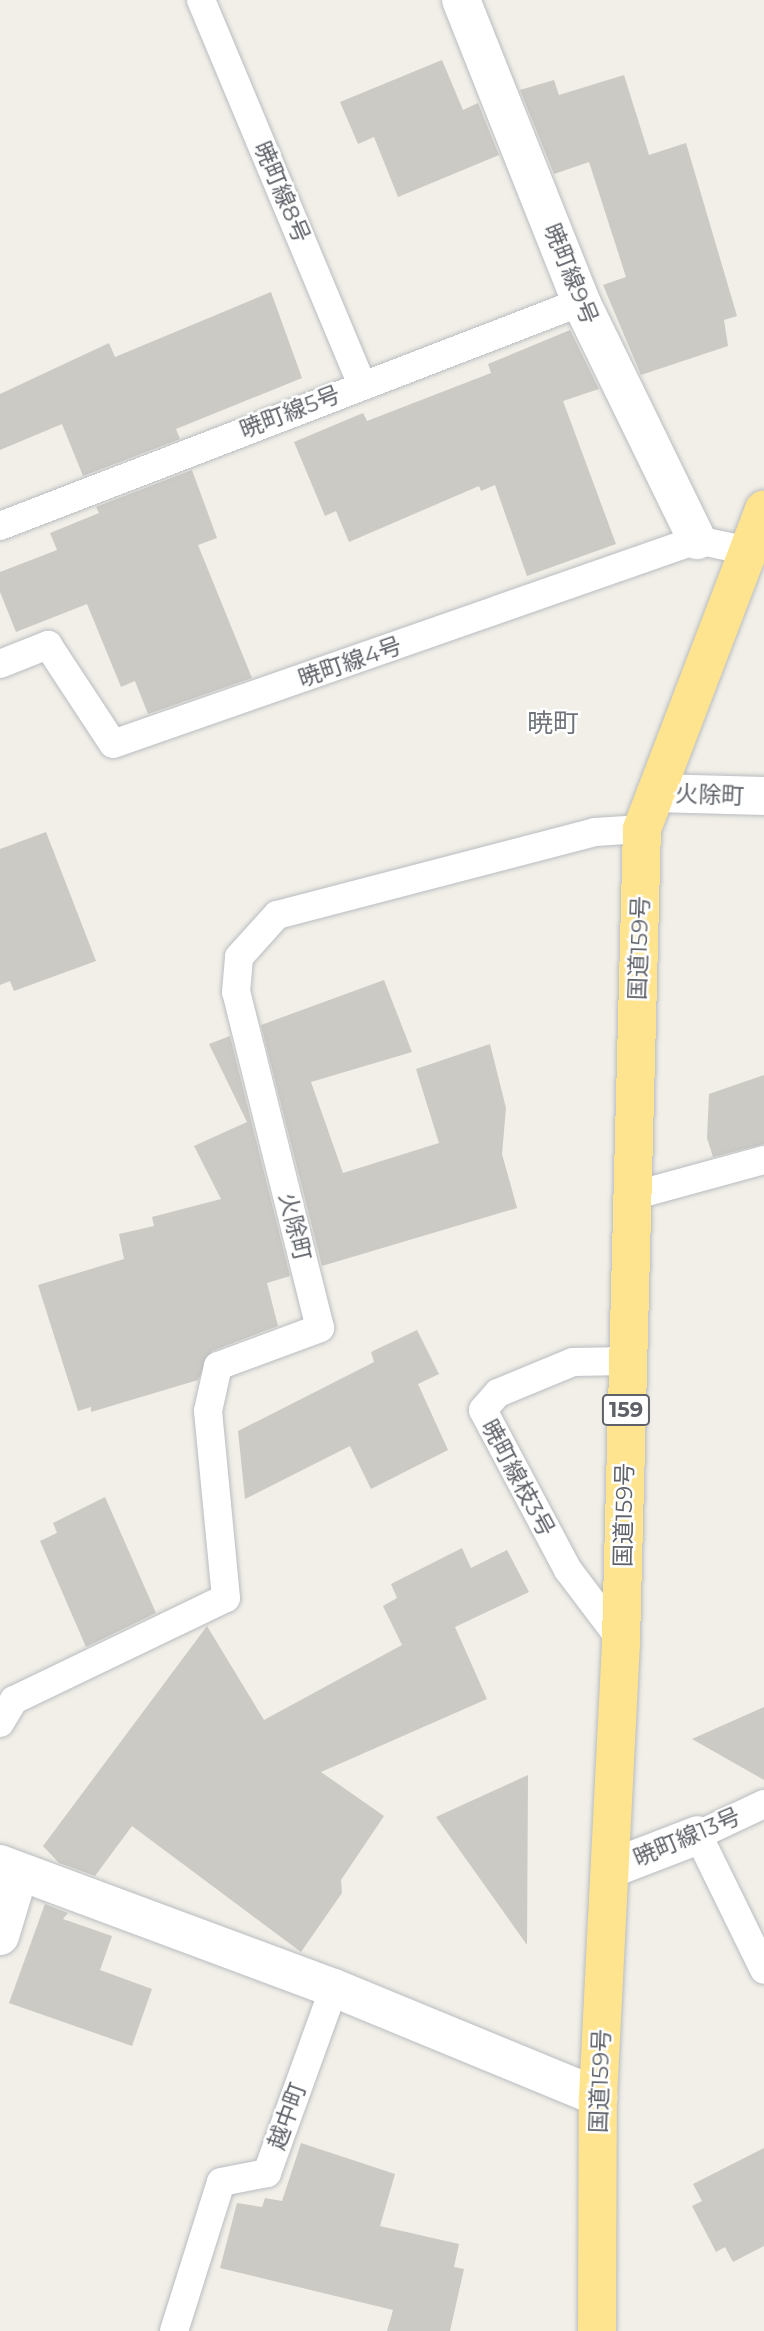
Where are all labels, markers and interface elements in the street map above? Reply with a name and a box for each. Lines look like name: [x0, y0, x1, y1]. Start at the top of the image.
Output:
street label: 暁町線8号: [248, 138, 316, 246]
street label: 暁町線9号: [538, 220, 604, 328]
street label: 暁町線5号: [236, 380, 344, 444]
street label: 暁町線4号: [295, 632, 405, 692]
district label: 暁町: [527, 708, 579, 740]
street label: 火除町: [675, 780, 745, 810]
street label: 国道159号: [623, 895, 655, 1001]
street label: 火除町: [273, 1190, 317, 1264]
road number: 159: [602, 1392, 650, 1428]
street label: 暁町線枝3号: [476, 1415, 560, 1541]
street label: 国道159号: [609, 1463, 639, 1567]
street label: 暁町線13号: [629, 1802, 745, 1872]
street label: 国道159号: [584, 2028, 616, 2134]
street label: 越中町: [262, 2079, 312, 2153]

